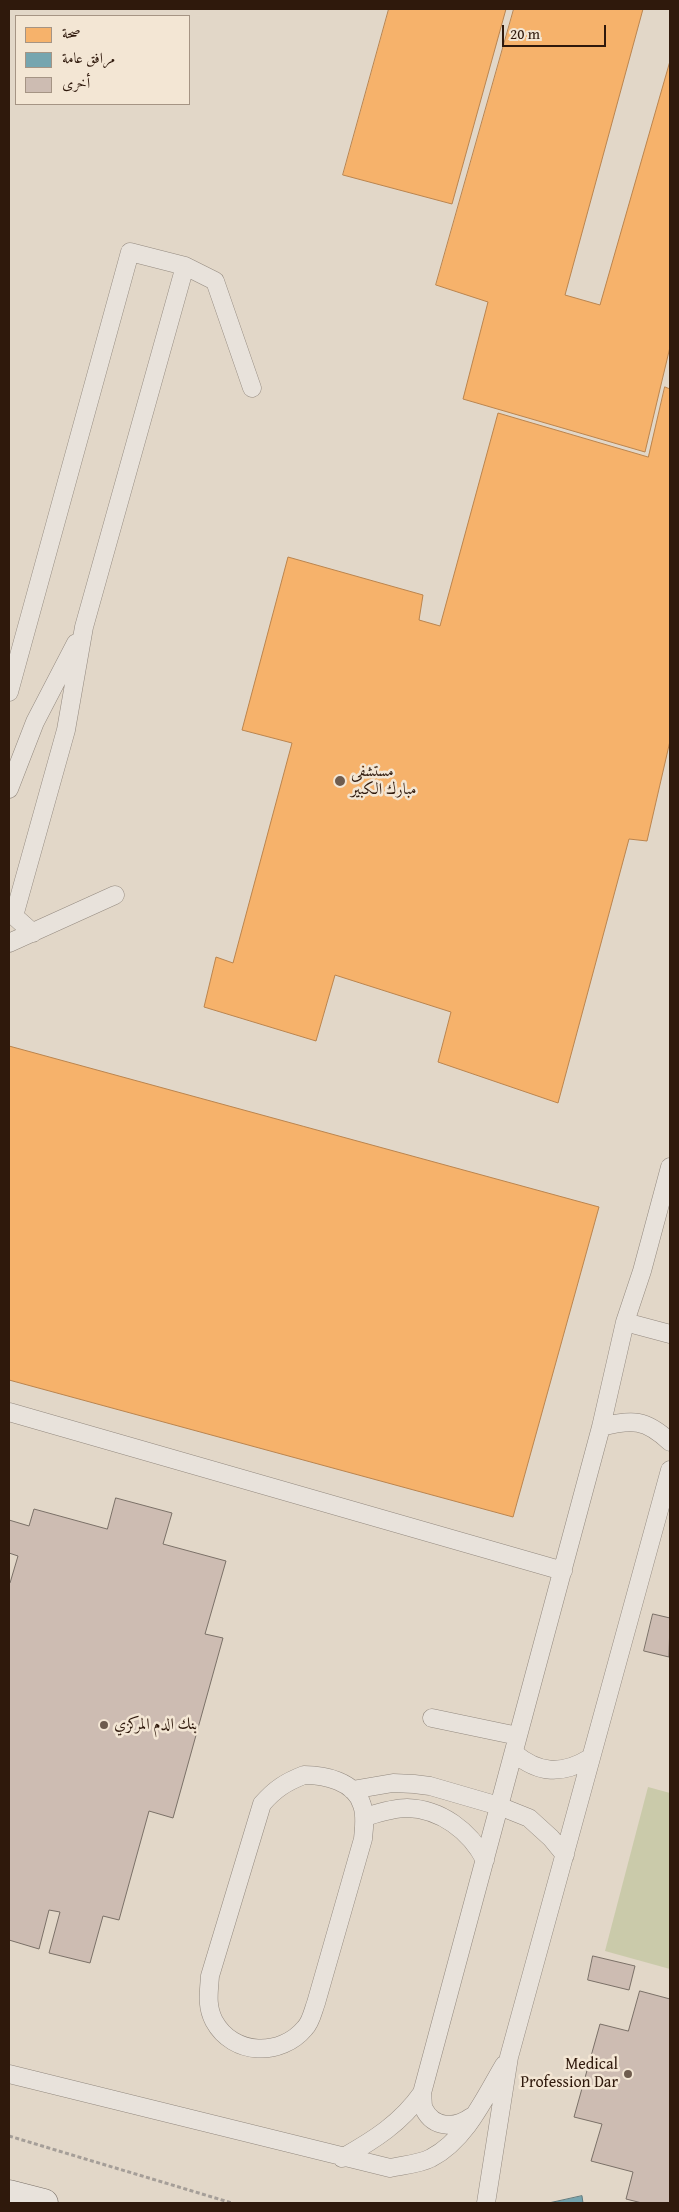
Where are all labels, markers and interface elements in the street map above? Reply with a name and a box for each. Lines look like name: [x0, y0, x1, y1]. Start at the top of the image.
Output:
legend: [15, 15, 190, 105]
scale bar: [504, 15, 608, 47]
text: صحة: [62, 22, 81, 43]
text: 20 m: [510, 23, 540, 44]
text: مرافق عامة: [62, 47, 115, 68]
text: أخرى: [62, 72, 90, 93]
place label: مستشفى مبارك الكبير: [351, 762, 417, 800]
marker: مستشفى مبارك الكبير: [333, 774, 347, 788]
place label: بنك الدم المركزي: [114, 1715, 197, 1735]
marker: بنك الدم المركزي: [98, 1719, 110, 1731]
place label: Medical Profession Dar: [520, 2055, 618, 2093]
marker: Medical Profession Dar: [622, 2068, 634, 2080]

